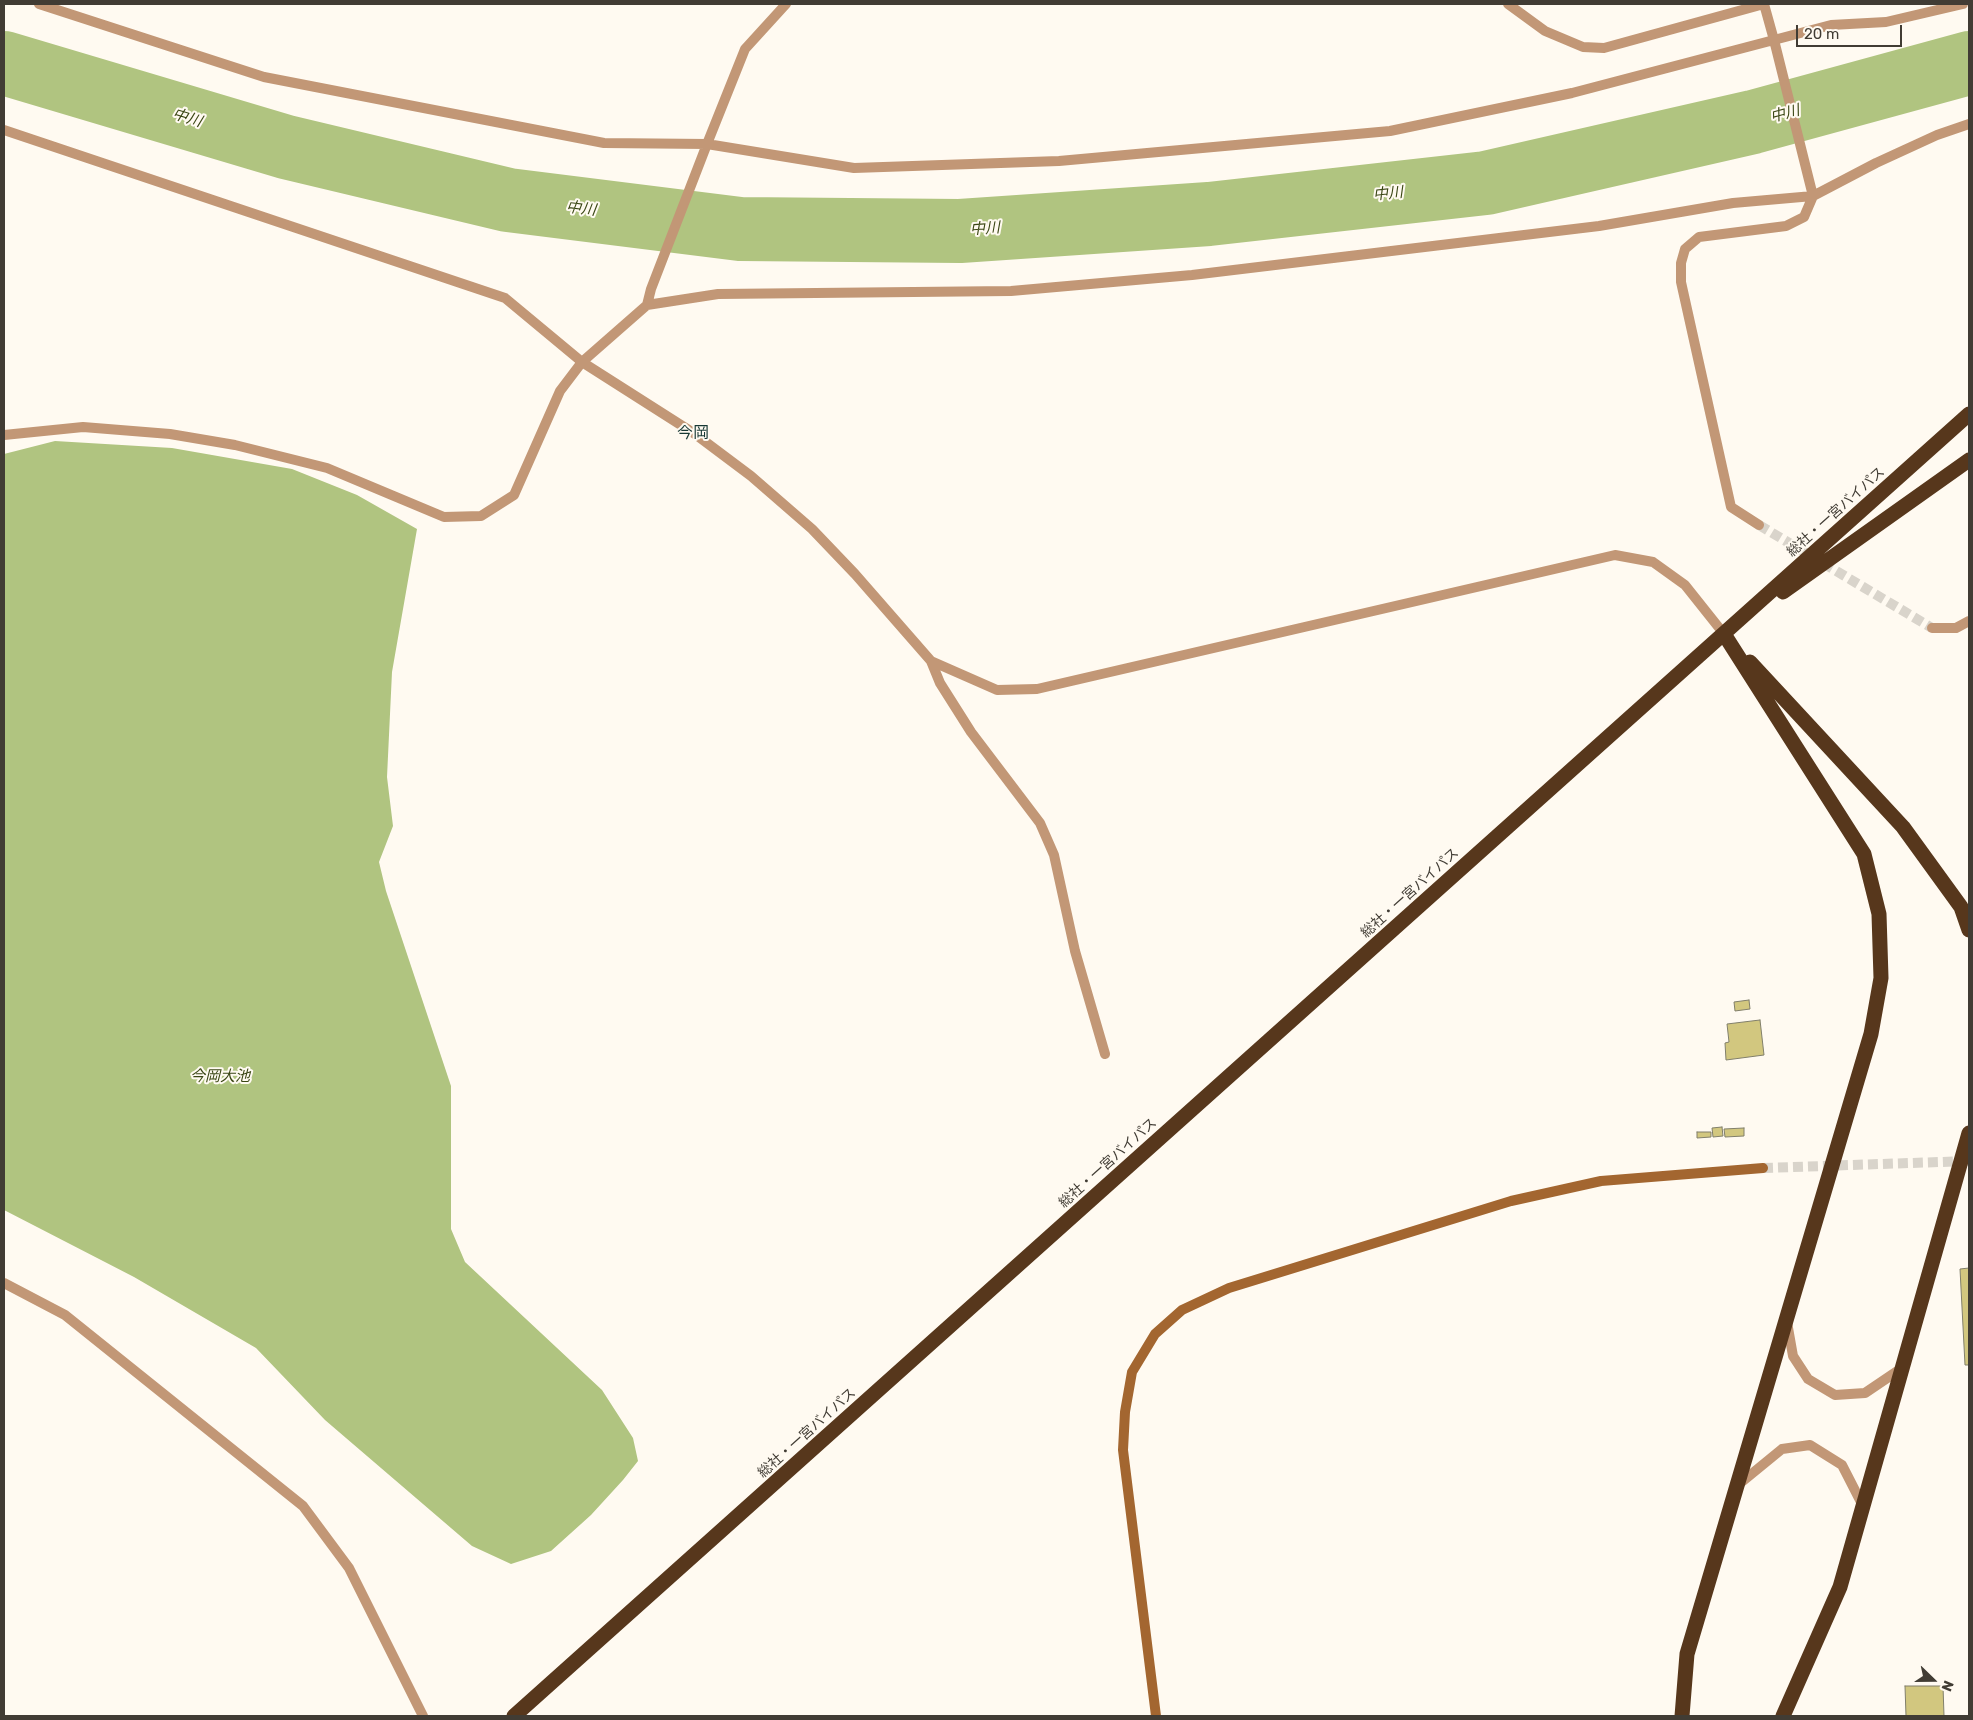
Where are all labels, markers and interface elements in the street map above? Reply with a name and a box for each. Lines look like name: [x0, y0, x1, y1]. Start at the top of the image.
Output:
scale bar: [1798, 15, 1904, 47]
text: 20 m: [1804, 25, 1839, 43]
water label: 中川: [1768, 101, 1802, 127]
water label: 中川: [170, 105, 204, 131]
water label: 中川: [1372, 183, 1404, 205]
water label: 中川: [565, 198, 597, 220]
water label: 中川: [969, 219, 1001, 239]
district label: 今岡: [677, 423, 709, 443]
street label: 総社・一宮バイパス: [1784, 464, 1888, 560]
street label: 総社・一宮バイパス: [1358, 845, 1462, 941]
water label: 今岡大池: [190, 1068, 250, 1086]
street label: 総社・一宮バイパス: [1056, 1115, 1160, 1211]
street label: 総社・一宮バイパス: [755, 1385, 859, 1481]
north arrow: [1908, 1655, 1958, 1705]
text: N: [1938, 1678, 1957, 1694]

